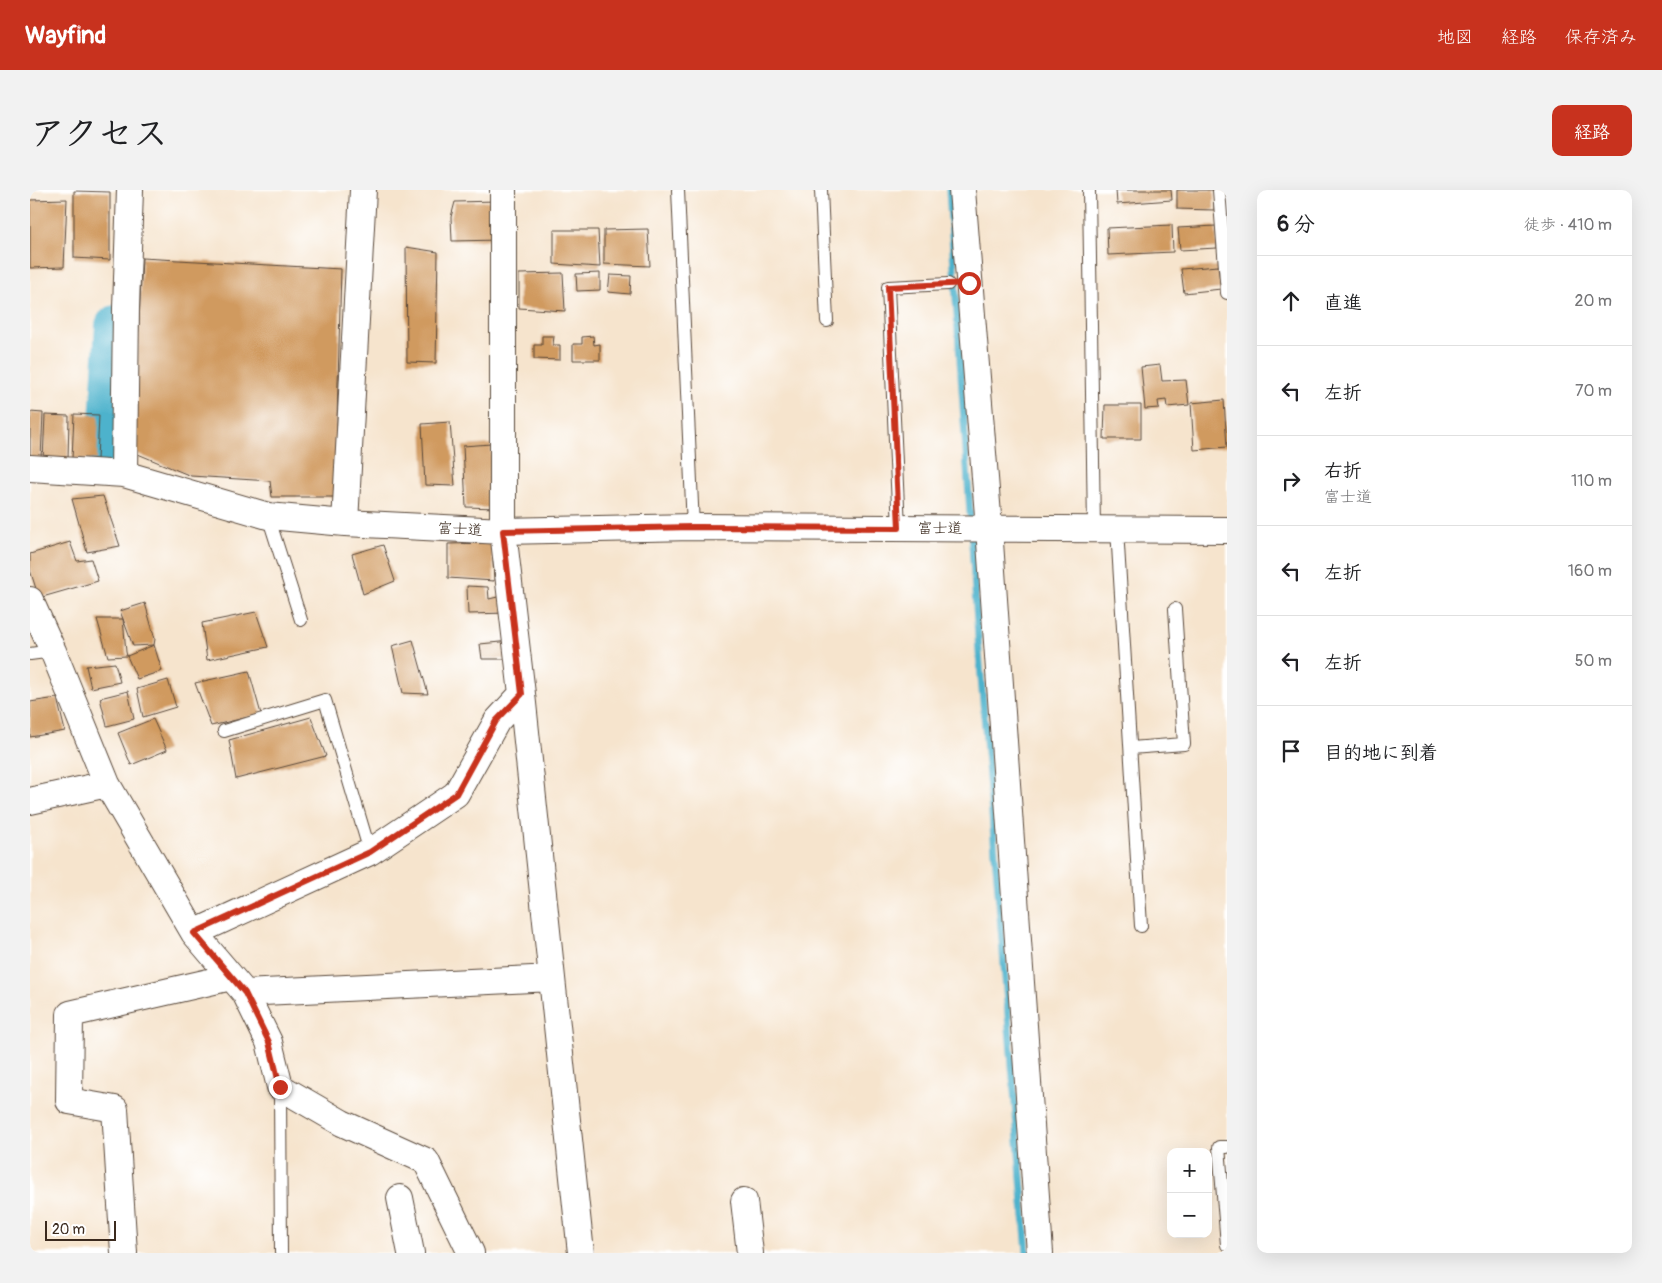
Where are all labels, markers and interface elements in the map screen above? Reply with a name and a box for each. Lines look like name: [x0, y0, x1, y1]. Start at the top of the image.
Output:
text: Wayfind: [25, 21, 106, 50]
text: 地図: [1437, 26, 1473, 49]
text: 経路: [1501, 26, 1537, 49]
text: 保存済み: [1565, 26, 1637, 49]
button: 経路: [1552, 105, 1632, 156]
text: アクセス: [30, 112, 168, 156]
text: 6 分: [1277, 211, 1315, 238]
text: 徒歩 · 410 m: [1524, 215, 1612, 235]
route start: [958, 272, 981, 295]
icon: ahead: [1277, 287, 1305, 315]
text: 直進: [1324, 291, 1362, 315]
text: 20 m: [1574, 291, 1612, 311]
icon: left: [1277, 377, 1305, 405]
text: 左折: [1324, 381, 1362, 405]
text: 70 m: [1575, 381, 1612, 401]
text: 右折: [1324, 459, 1362, 483]
icon: right: [1277, 467, 1305, 495]
text: 110 m: [1571, 471, 1612, 491]
text: 富士道: [1324, 487, 1372, 507]
street label: 富士道: [437, 519, 483, 540]
street label: 富士道: [917, 519, 963, 538]
icon: left: [1277, 557, 1305, 585]
text: 左折: [1324, 561, 1362, 585]
text: 160 m: [1568, 561, 1612, 581]
icon: left: [1277, 647, 1305, 675]
text: 左折: [1324, 651, 1362, 675]
text: 50 m: [1575, 651, 1612, 671]
icon: arrive: [1277, 737, 1305, 765]
text: 目的地に到着: [1324, 741, 1438, 765]
route end: [269, 1076, 292, 1099]
map controls: [1167, 1148, 1212, 1238]
button: +: [1167, 1148, 1212, 1193]
button: −: [1167, 1193, 1212, 1238]
scale bar: [45, 1218, 116, 1241]
text: 20 m: [52, 1221, 85, 1238]

